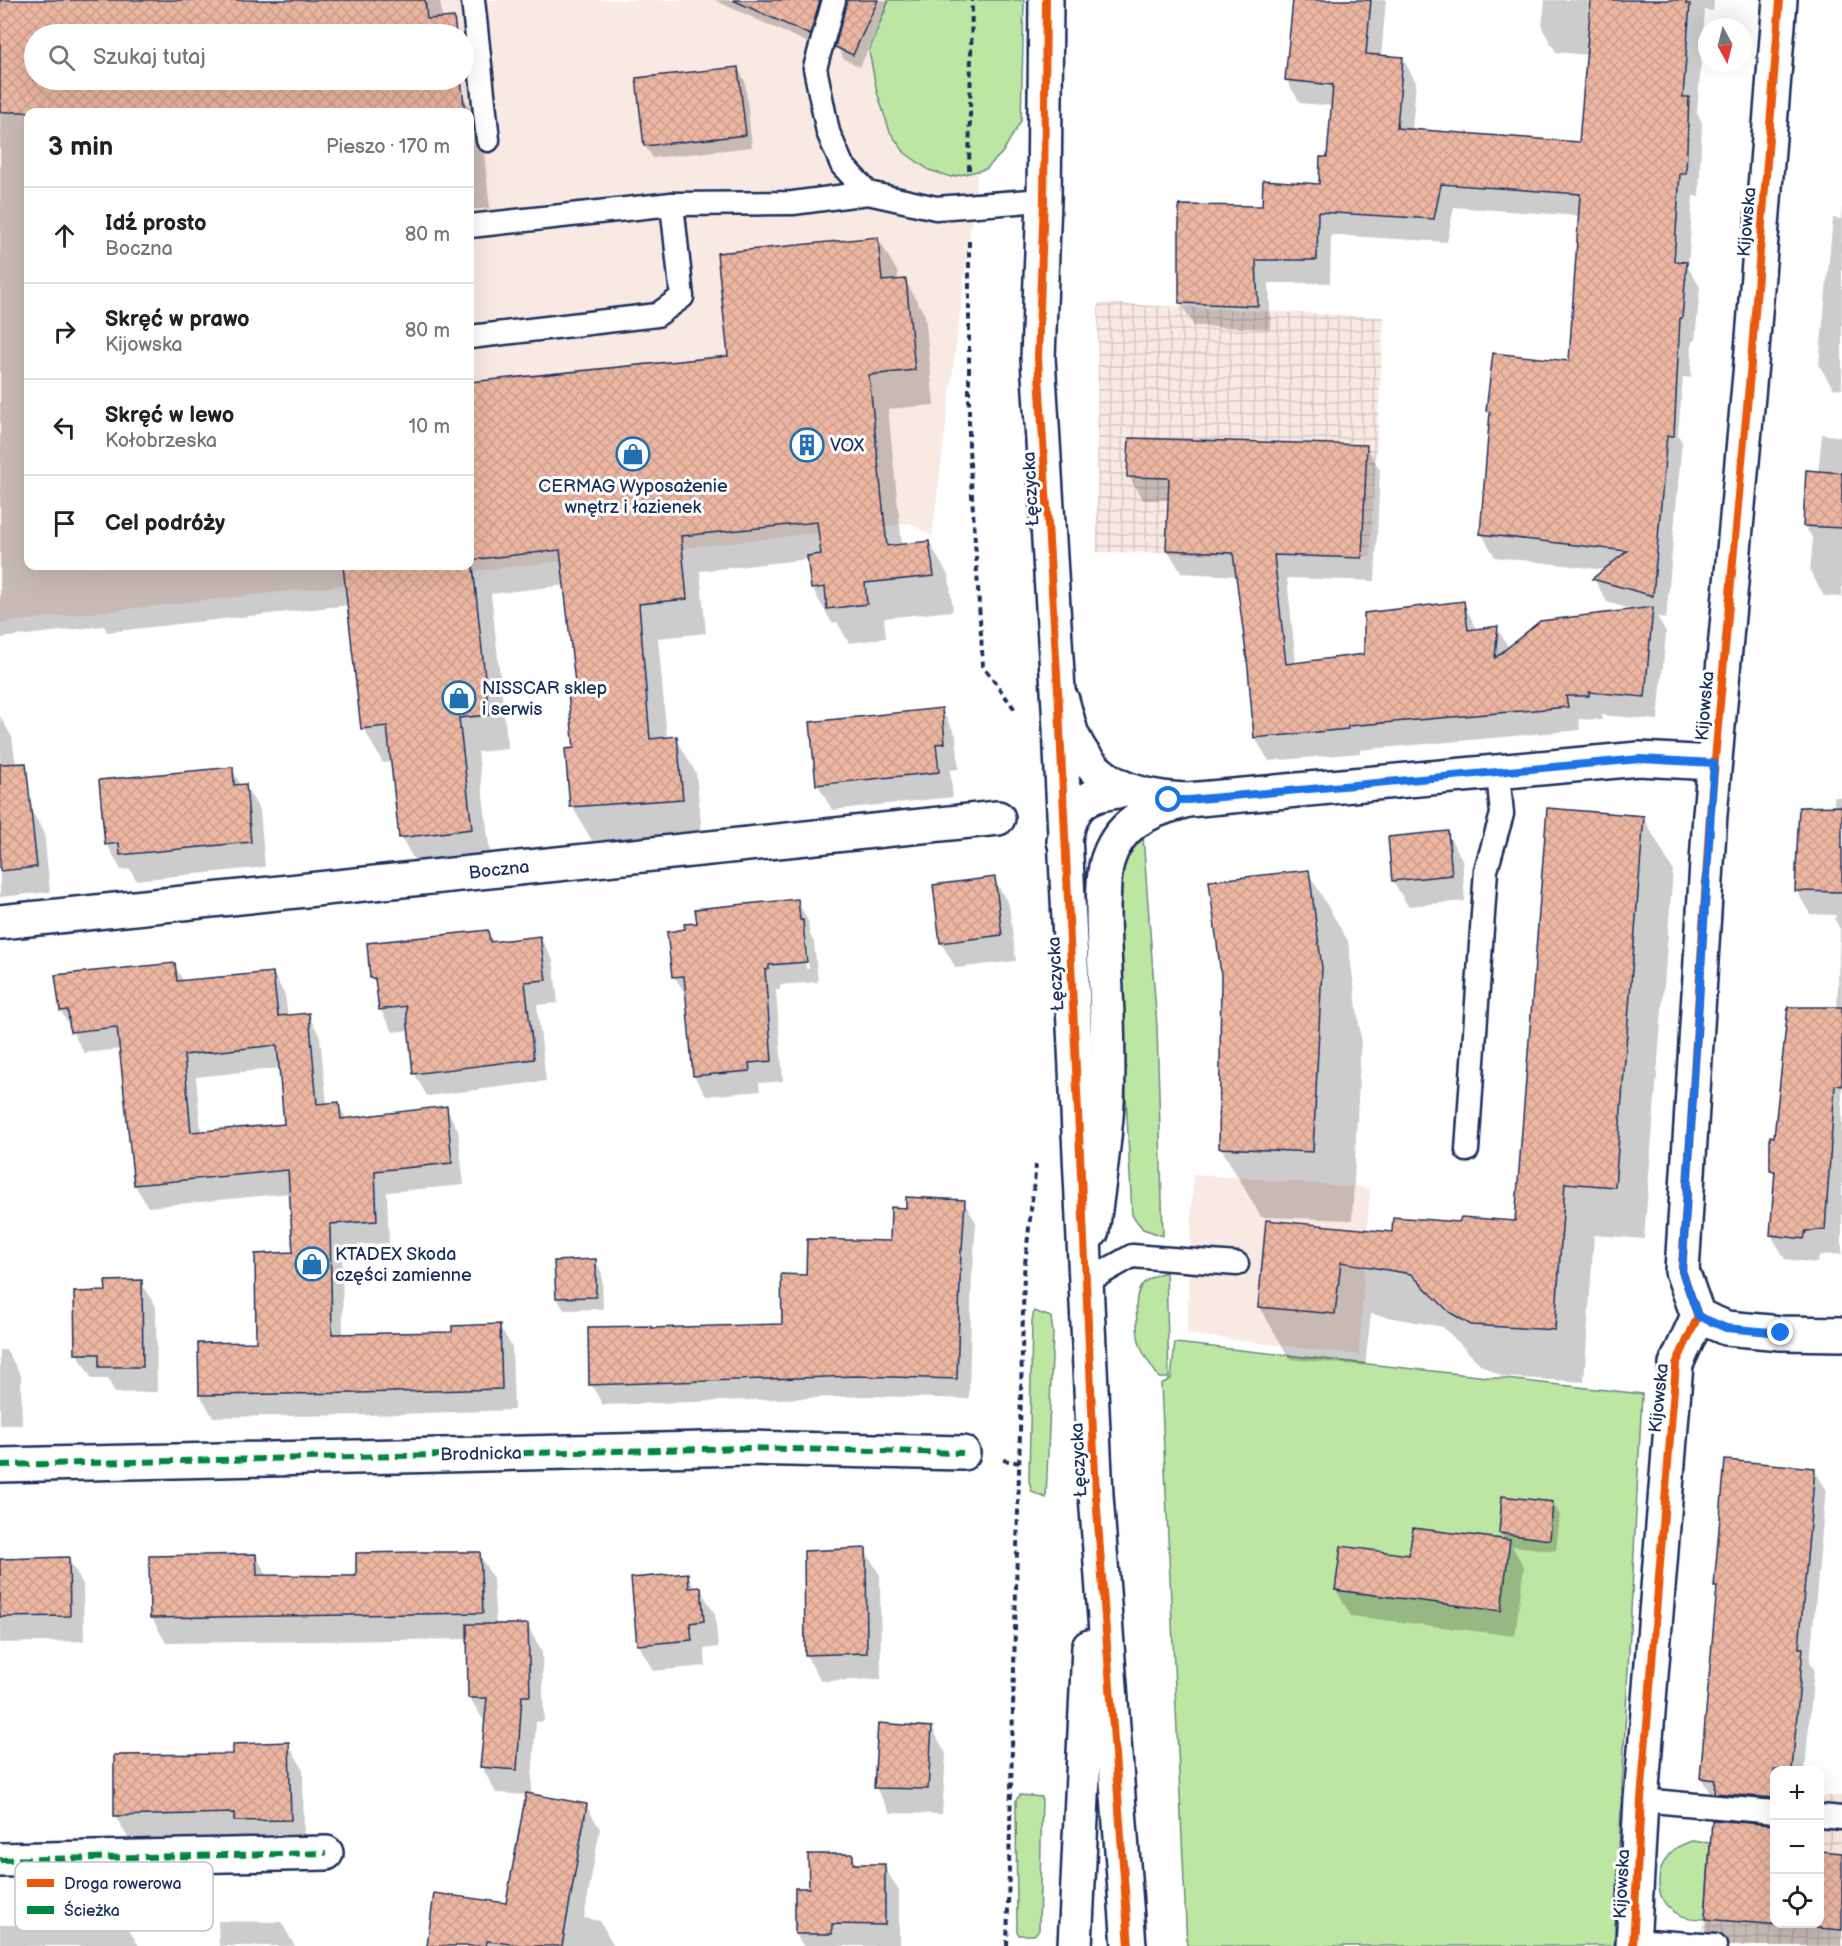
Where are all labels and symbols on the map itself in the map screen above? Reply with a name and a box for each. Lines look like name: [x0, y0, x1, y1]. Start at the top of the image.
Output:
north arrow: [1698, 18, 1752, 72]
street label: Kijowska: [1733, 186, 1761, 258]
building icon: VOX: [789, 427, 825, 463]
place label: VOX: [830, 435, 865, 456]
shop icon: CERMAG Wyposażenie wnętrz i łazienek: [615, 436, 651, 472]
street label: Łęczycka: [1019, 451, 1043, 527]
place label: CERMAG Wyposażenie wnętrz i łazienek: [538, 476, 728, 518]
street label: Kijowska: [1691, 670, 1719, 742]
place label: NISSCAR sklep i serwis: [482, 678, 607, 720]
shop icon: NISSCAR sklep i serwis: [441, 680, 477, 716]
route start: [1155, 786, 1181, 812]
street label: Boczna: [468, 856, 530, 884]
street label: Łęczycka: [1044, 936, 1068, 1012]
place label: KTADEX Skoda części zamienne: [335, 1244, 472, 1286]
shop icon: KTADEX Skoda części zamienne: [294, 1246, 330, 1282]
route end: [1767, 1319, 1793, 1345]
street label: Kijowska: [1645, 1362, 1673, 1434]
street label: Łęczycka: [1067, 1422, 1091, 1498]
street label: Brodnicka: [440, 1443, 522, 1465]
street label: Kijowska: [1610, 1849, 1634, 1919]
legend: [15, 1862, 213, 1931]
text: Droga rowerowa: [64, 1875, 182, 1894]
text: Ścieżka: [64, 1900, 120, 1921]

